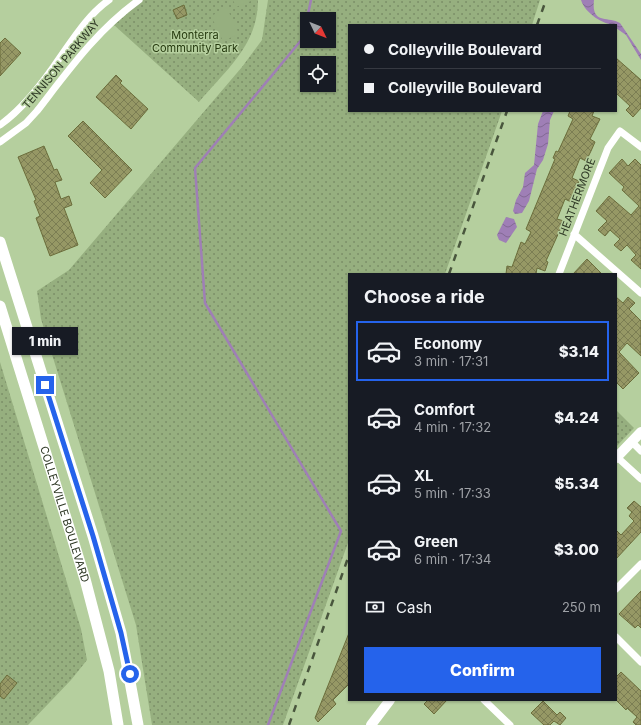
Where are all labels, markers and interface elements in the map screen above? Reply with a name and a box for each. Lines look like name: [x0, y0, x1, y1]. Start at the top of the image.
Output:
north arrow: [300, 12, 336, 48]
map controls: [300, 12, 336, 92]
street label: TENNISON PARKWAY: [19, 16, 103, 112]
park label: Monterra Community Park: [152, 28, 238, 55]
text: Colleyville Boulevard: [388, 40, 542, 59]
button: locate: [300, 56, 336, 92]
text: Colleyville Boulevard: [388, 78, 542, 97]
street label: HEATHERMORE: [556, 156, 598, 238]
text: Choose a ride: [364, 286, 485, 307]
callout: 1 min: [12, 327, 78, 355]
text: 1 min: [29, 333, 61, 349]
icon: car: [366, 333, 402, 369]
text: Economy: [414, 334, 482, 353]
text: $3.14: [559, 342, 599, 361]
text: 3 min · 17:31: [414, 353, 488, 369]
route end: [36, 376, 54, 394]
icon: car: [366, 399, 402, 435]
text: Comfort: [414, 400, 475, 419]
text: $4.24: [554, 408, 599, 427]
text: 4 min · 17:32: [414, 419, 491, 435]
street label: COLLEYVILLE BOULEVARD: [37, 444, 93, 584]
icon: car: [366, 465, 402, 501]
text: XL: [414, 466, 434, 485]
text: $5.34: [554, 474, 599, 493]
text: 5 min · 17:33: [414, 485, 491, 501]
icon: car: [366, 531, 402, 567]
text: Green: [414, 532, 458, 551]
text: $3.00: [554, 540, 599, 559]
text: 6 min · 17:34: [414, 551, 491, 567]
icon: cash: [364, 596, 386, 618]
text: Cash: [396, 598, 432, 617]
text: 250 m: [562, 599, 601, 615]
button: Confirm: [364, 647, 601, 693]
route start: [121, 665, 139, 683]

